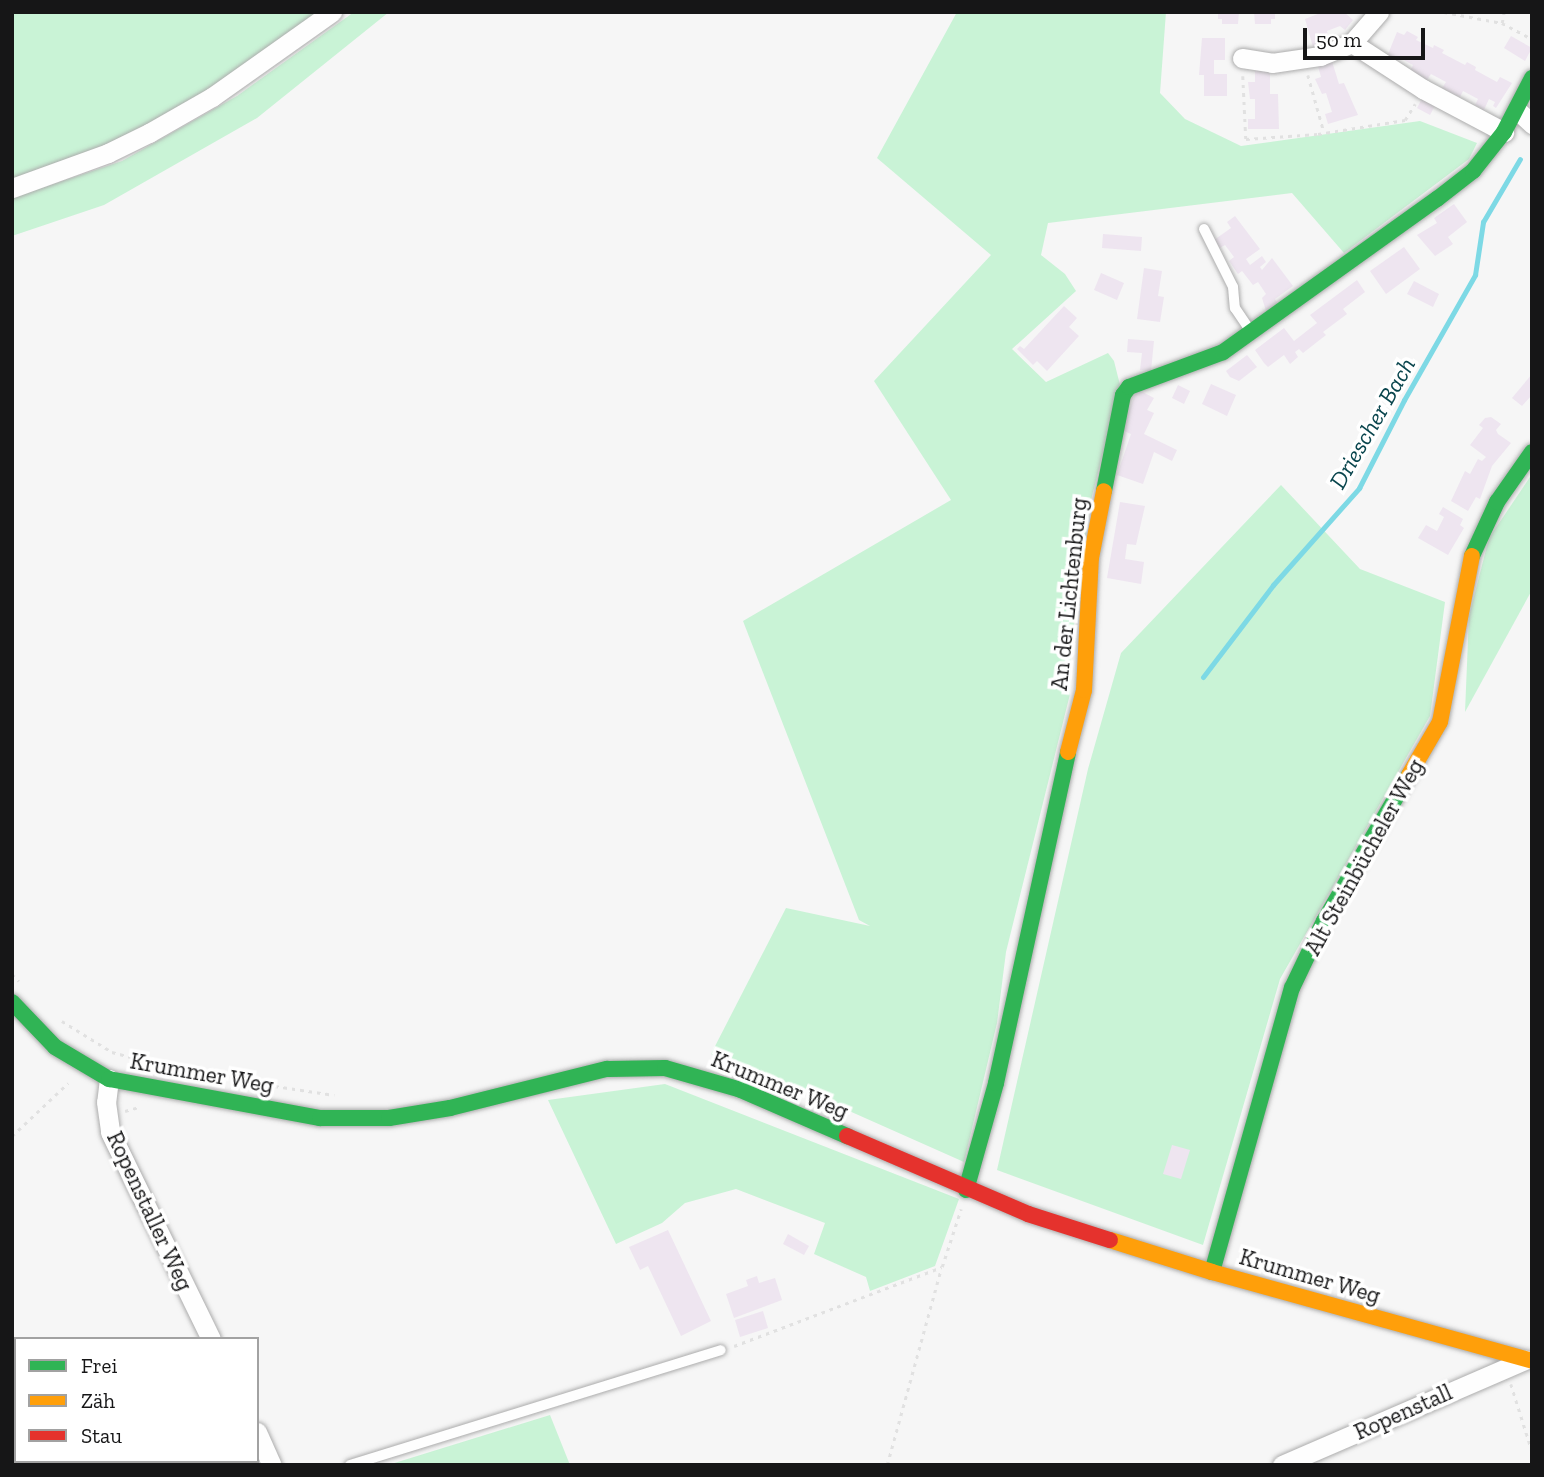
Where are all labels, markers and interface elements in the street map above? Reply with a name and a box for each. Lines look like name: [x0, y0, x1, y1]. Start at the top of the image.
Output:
scale bar: [1306, 14, 1428, 58]
text: 50 m: [1316, 27, 1362, 52]
water label: Driescher Bach: [1323, 352, 1421, 494]
street label: An der Lichtenburg: [1045, 496, 1093, 692]
street label: Alt Steinbücheler Weg: [1298, 754, 1430, 960]
street label: Krummer Weg: [707, 1045, 853, 1125]
street label: Krummer Weg: [127, 1047, 277, 1099]
street label: Ropenstaller Weg: [101, 1126, 199, 1296]
street label: Krummer Weg: [1236, 1243, 1384, 1309]
legend: [14, 1337, 259, 1463]
text: Frei: [81, 1353, 117, 1378]
street label: Ropenstall: [1350, 1378, 1456, 1446]
text: Zäh: [81, 1388, 115, 1413]
text: Stau: [81, 1423, 122, 1448]

